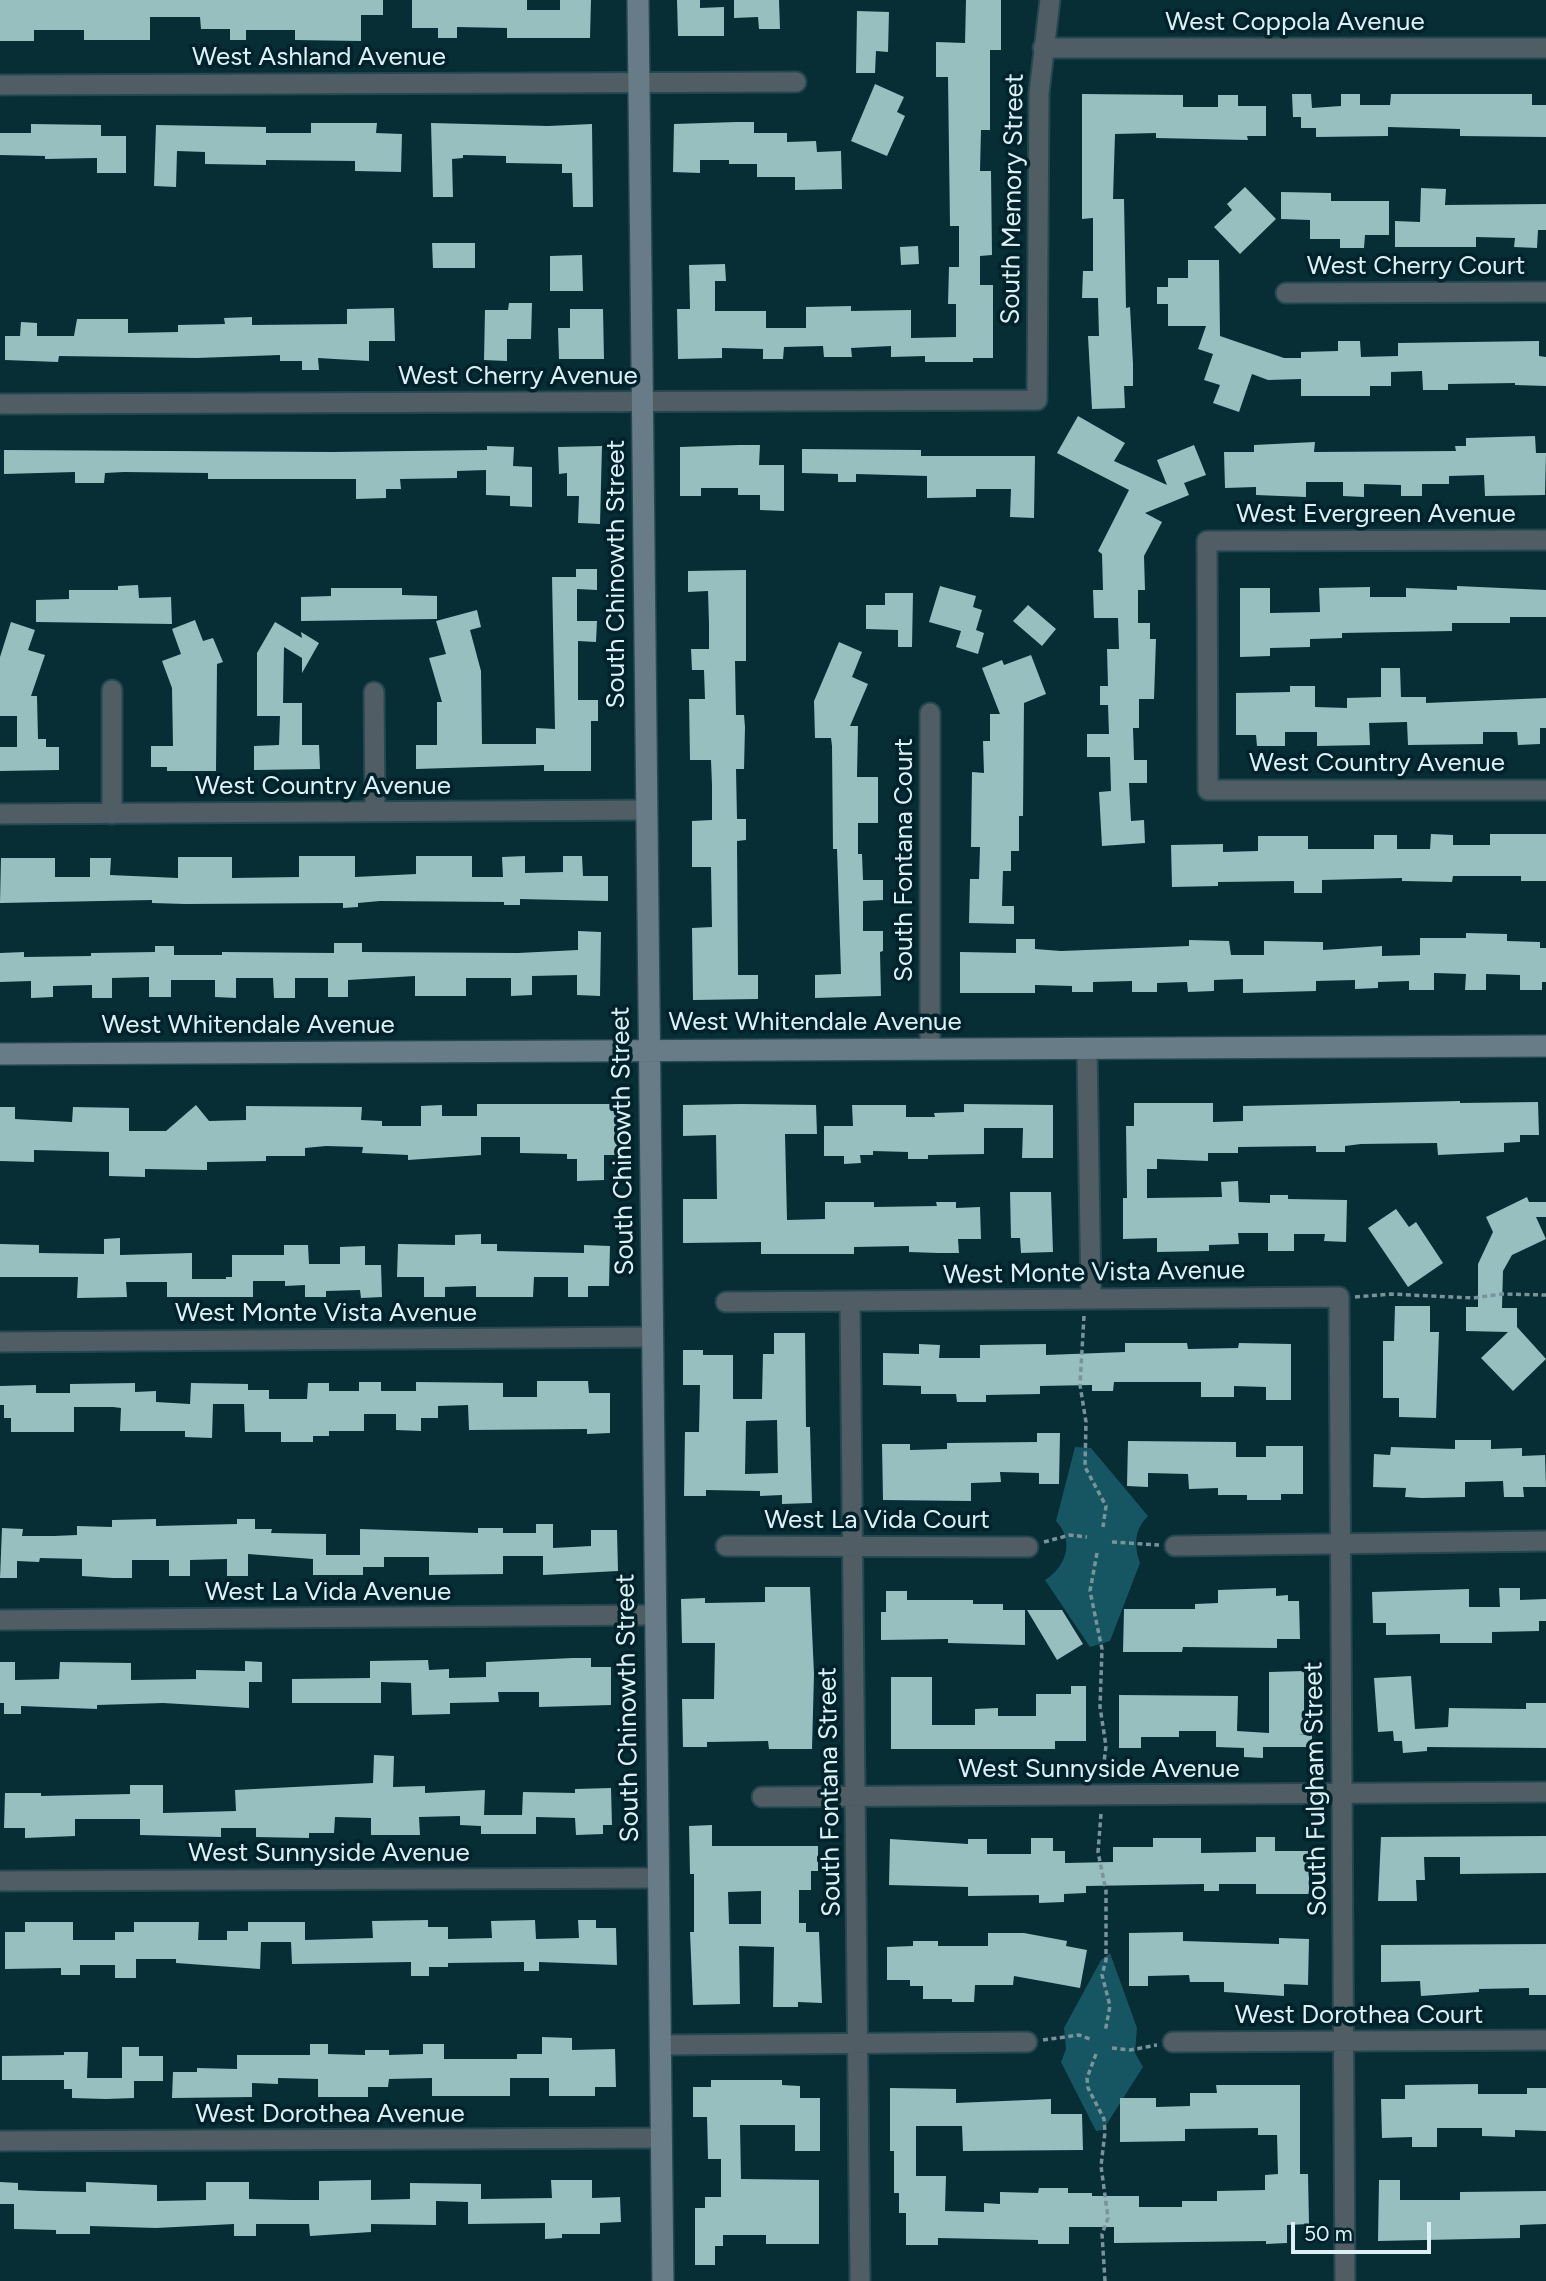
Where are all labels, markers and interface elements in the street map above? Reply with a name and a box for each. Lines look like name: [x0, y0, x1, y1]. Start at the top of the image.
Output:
street label: West Coppola Avenue: [1165, 6, 1425, 38]
street label: West Ashland Avenue: [192, 41, 446, 73]
street label: South Memory Street: [995, 73, 1031, 325]
street label: West Cherry Court: [1307, 250, 1525, 282]
street label: West Cherry Avenue: [398, 360, 638, 392]
street label: South Chinowth Street: [600, 440, 632, 708]
street label: West Evergreen Avenue: [1236, 498, 1516, 530]
street label: South Fontana Court: [888, 738, 920, 982]
street label: West Country Avenue: [1249, 747, 1505, 779]
street label: West Country Avenue: [195, 770, 451, 802]
street label: South Chinowth Street: [605, 1006, 641, 1276]
street label: West Whitendale Avenue: [668, 1006, 962, 1038]
street label: West Whitendale Avenue: [101, 1009, 395, 1041]
street label: West Monte Vista Avenue: [943, 1255, 1245, 1291]
street label: West Monte Vista Avenue: [175, 1297, 477, 1329]
street label: West La Vida Court: [764, 1504, 990, 1536]
street label: South Chinowth Street: [610, 1573, 646, 1843]
street label: West La Vida Avenue: [205, 1576, 451, 1608]
street label: South Fulgham Street: [1298, 1661, 1334, 1917]
street label: South Fontana Street: [812, 1667, 848, 1917]
street label: West Sunnyside Avenue: [958, 1753, 1240, 1785]
street label: West Sunnyside Avenue: [188, 1837, 470, 1869]
street label: West Dorothea Court: [1235, 1999, 1483, 2031]
street label: West Dorothea Avenue: [195, 2098, 465, 2130]
scale bar: [1294, 2208, 1434, 2252]
text: 50 m: [1304, 2221, 1353, 2246]

